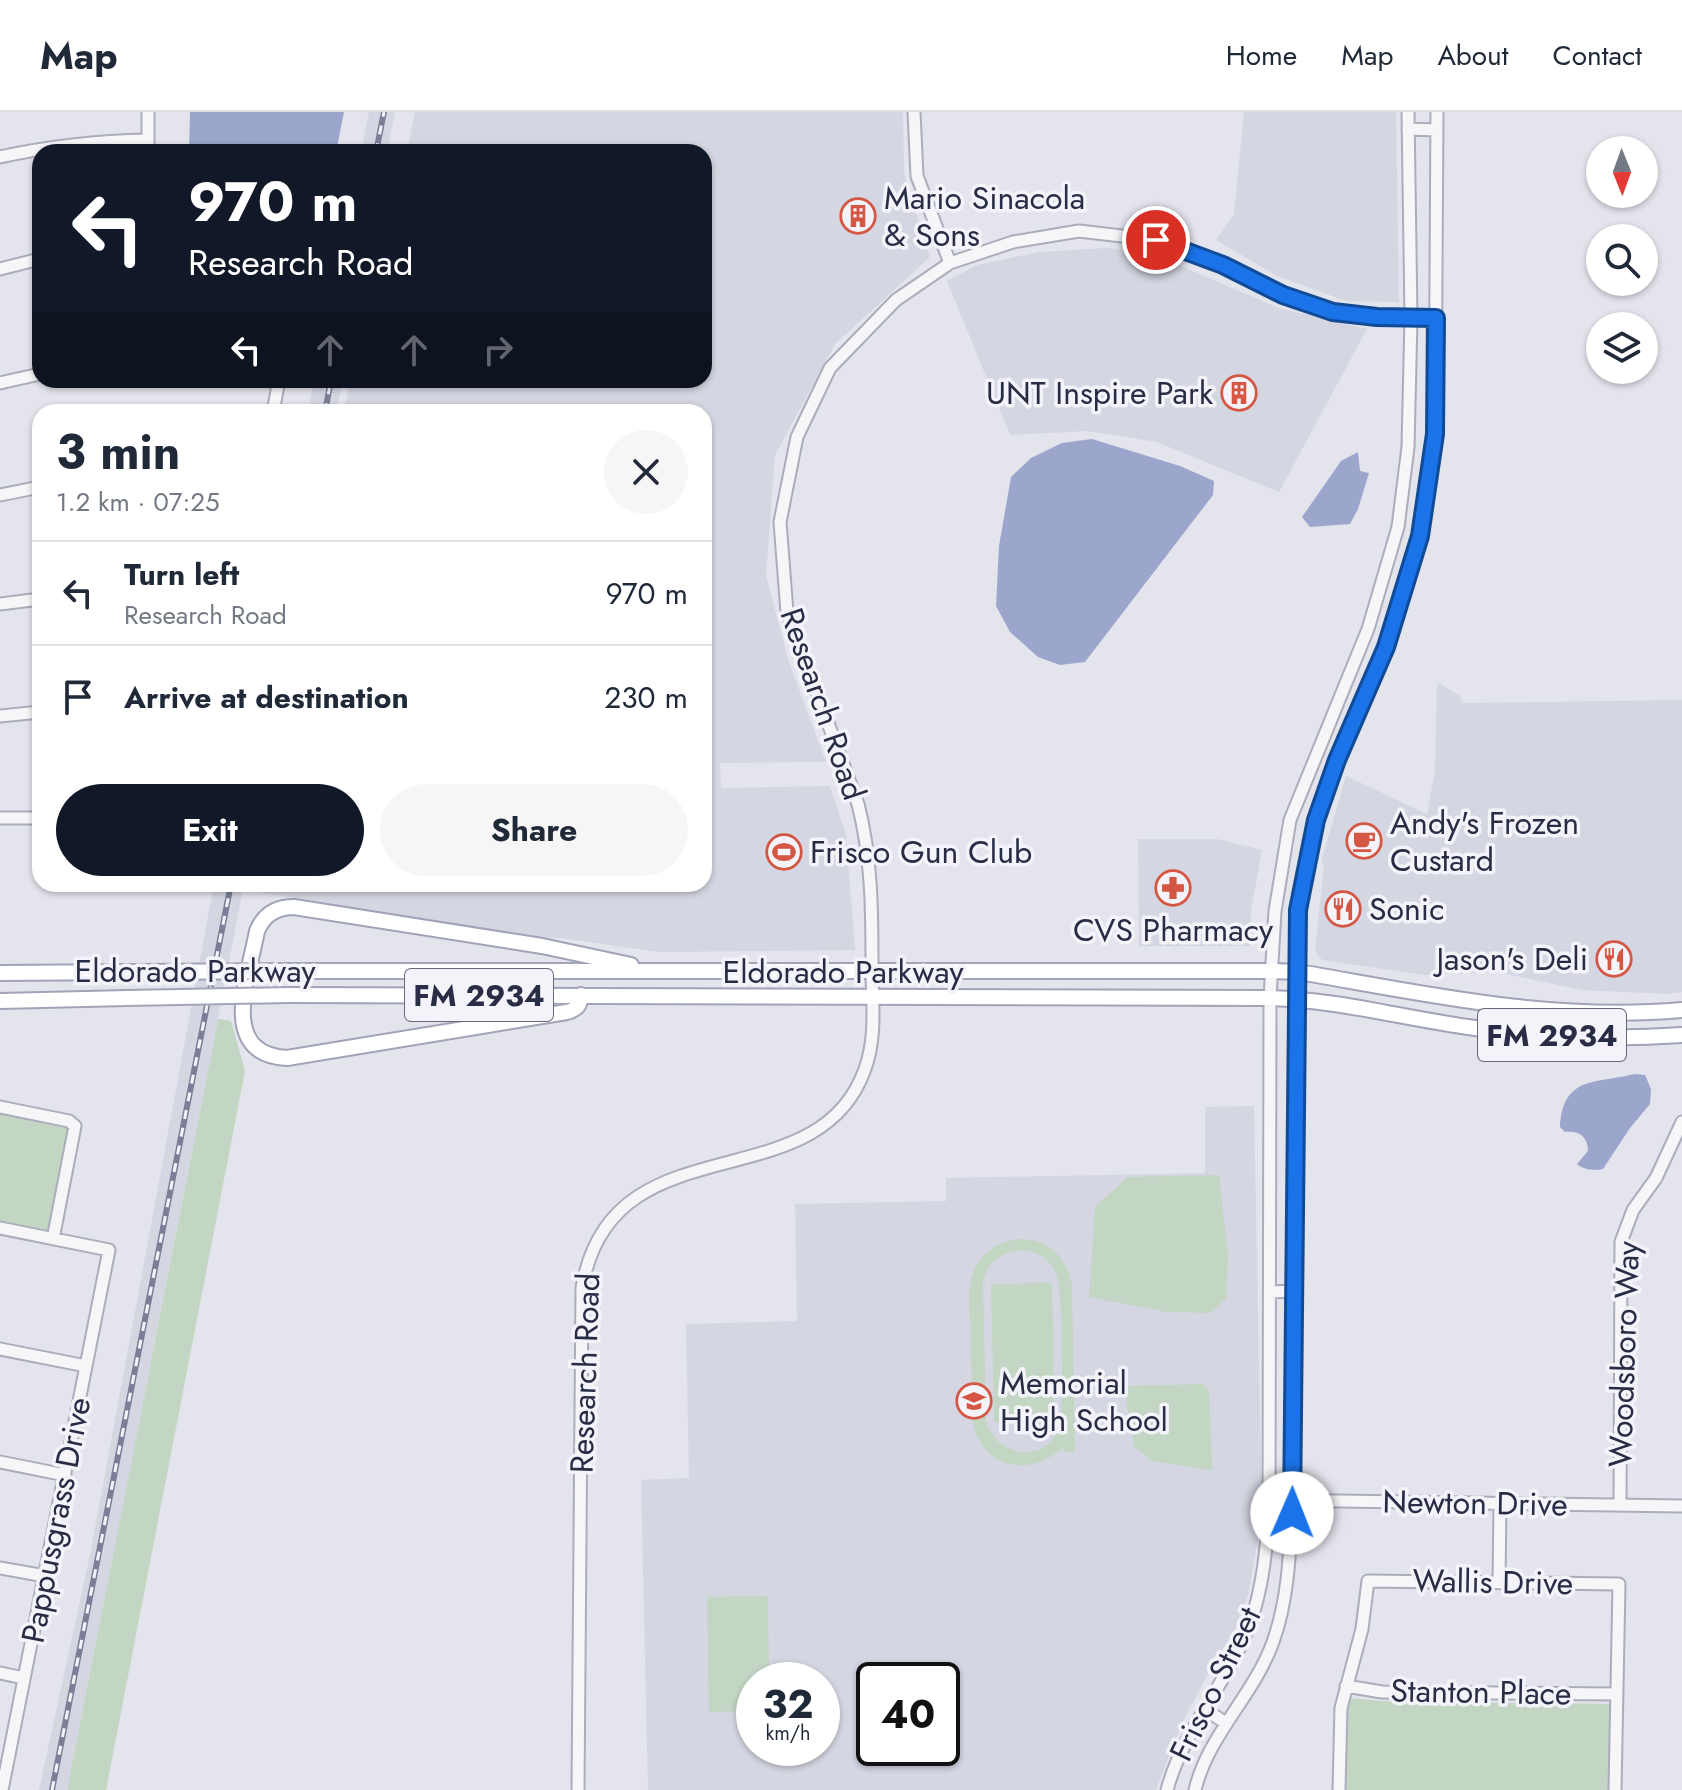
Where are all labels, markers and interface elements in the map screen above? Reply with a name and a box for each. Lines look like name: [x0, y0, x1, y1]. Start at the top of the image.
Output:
text: Map: [40, 28, 118, 83]
text: Home: [1226, 35, 1297, 76]
text: Map: [1341, 35, 1393, 76]
text: About: [1437, 35, 1509, 76]
text: Contact: [1553, 35, 1642, 76]
north arrow: [1586, 136, 1658, 208]
map controls: [1586, 136, 1658, 384]
text: 970 m: [188, 161, 357, 242]
place label: Mario Sinacola & Sons: [884, 175, 1085, 258]
icon: left: [56, 176, 160, 280]
building icon: Mario Sinacola & Sons: [839, 197, 877, 235]
pin: [1122, 206, 1190, 274]
icon: arrive: [1134, 218, 1178, 262]
button: search: [1586, 224, 1658, 296]
text: Research Road: [188, 236, 413, 288]
button: layers: [1586, 312, 1658, 384]
icon: left: [224, 328, 268, 372]
icon: ahead: [308, 328, 352, 372]
icon: ahead: [392, 328, 436, 372]
icon: right: [476, 328, 520, 372]
place label: UNT Inspire Park: [986, 370, 1214, 416]
building icon: UNT Inspire Park: [1220, 374, 1258, 412]
text: 3 min: [56, 418, 180, 487]
button: close: [604, 430, 688, 514]
text: 1.2 km · 07:25: [56, 483, 220, 521]
text: Turn left: [124, 553, 239, 596]
icon: left: [56, 571, 100, 615]
text: 970 m: [605, 572, 688, 615]
text: Research Road: [124, 596, 287, 634]
street label: Research Road: [769, 602, 877, 806]
icon: arrive: [56, 675, 100, 719]
text: Arrive at destination: [124, 676, 409, 719]
text: 230 m: [604, 676, 688, 719]
button: Exit: [56, 784, 364, 876]
button: Share: [380, 784, 688, 876]
place label: Andy's Frozen Custard: [1390, 800, 1579, 883]
cafe icon: Andy's Frozen Custard: [1345, 822, 1383, 860]
place label: Frisco Gun Club: [810, 829, 1032, 875]
sports icon: Frisco Gun Club: [765, 833, 803, 871]
pharmacy icon: CVS Pharmacy: [1154, 869, 1192, 907]
place label: Sonic: [1369, 886, 1444, 932]
restaurant icon: Sonic: [1324, 890, 1362, 928]
place label: CVS Pharmacy: [1073, 907, 1274, 953]
place label: Jason's Deli: [1432, 936, 1588, 982]
restaurant icon: Jason's Deli: [1595, 940, 1633, 978]
street label: Eldorado Parkway: [75, 948, 316, 994]
street label: Eldorado Parkway: [723, 949, 964, 995]
road number: FM 2934: [405, 969, 553, 1021]
road number: FM 2934: [1478, 1009, 1626, 1061]
street label: Woodsboro Way: [1597, 1239, 1651, 1468]
street label: Research Road: [559, 1272, 611, 1474]
place label: Memorial High School: [1000, 1360, 1168, 1443]
school or university icon: Memorial High School: [955, 1382, 993, 1420]
street label: Pappusgrass Drive: [10, 1393, 102, 1647]
position arrow: [1250, 1471, 1334, 1555]
street label: Newton Drive: [1382, 1478, 1568, 1528]
street label: Wallis Drive: [1412, 1558, 1574, 1606]
street label: Frisco Street: [1158, 1599, 1272, 1769]
speed limit sign: 40: [856, 1662, 960, 1766]
street label: Stanton Place: [1390, 1667, 1572, 1717]
text: 32: [762, 1675, 814, 1733]
text: km/h: [765, 1719, 811, 1748]

